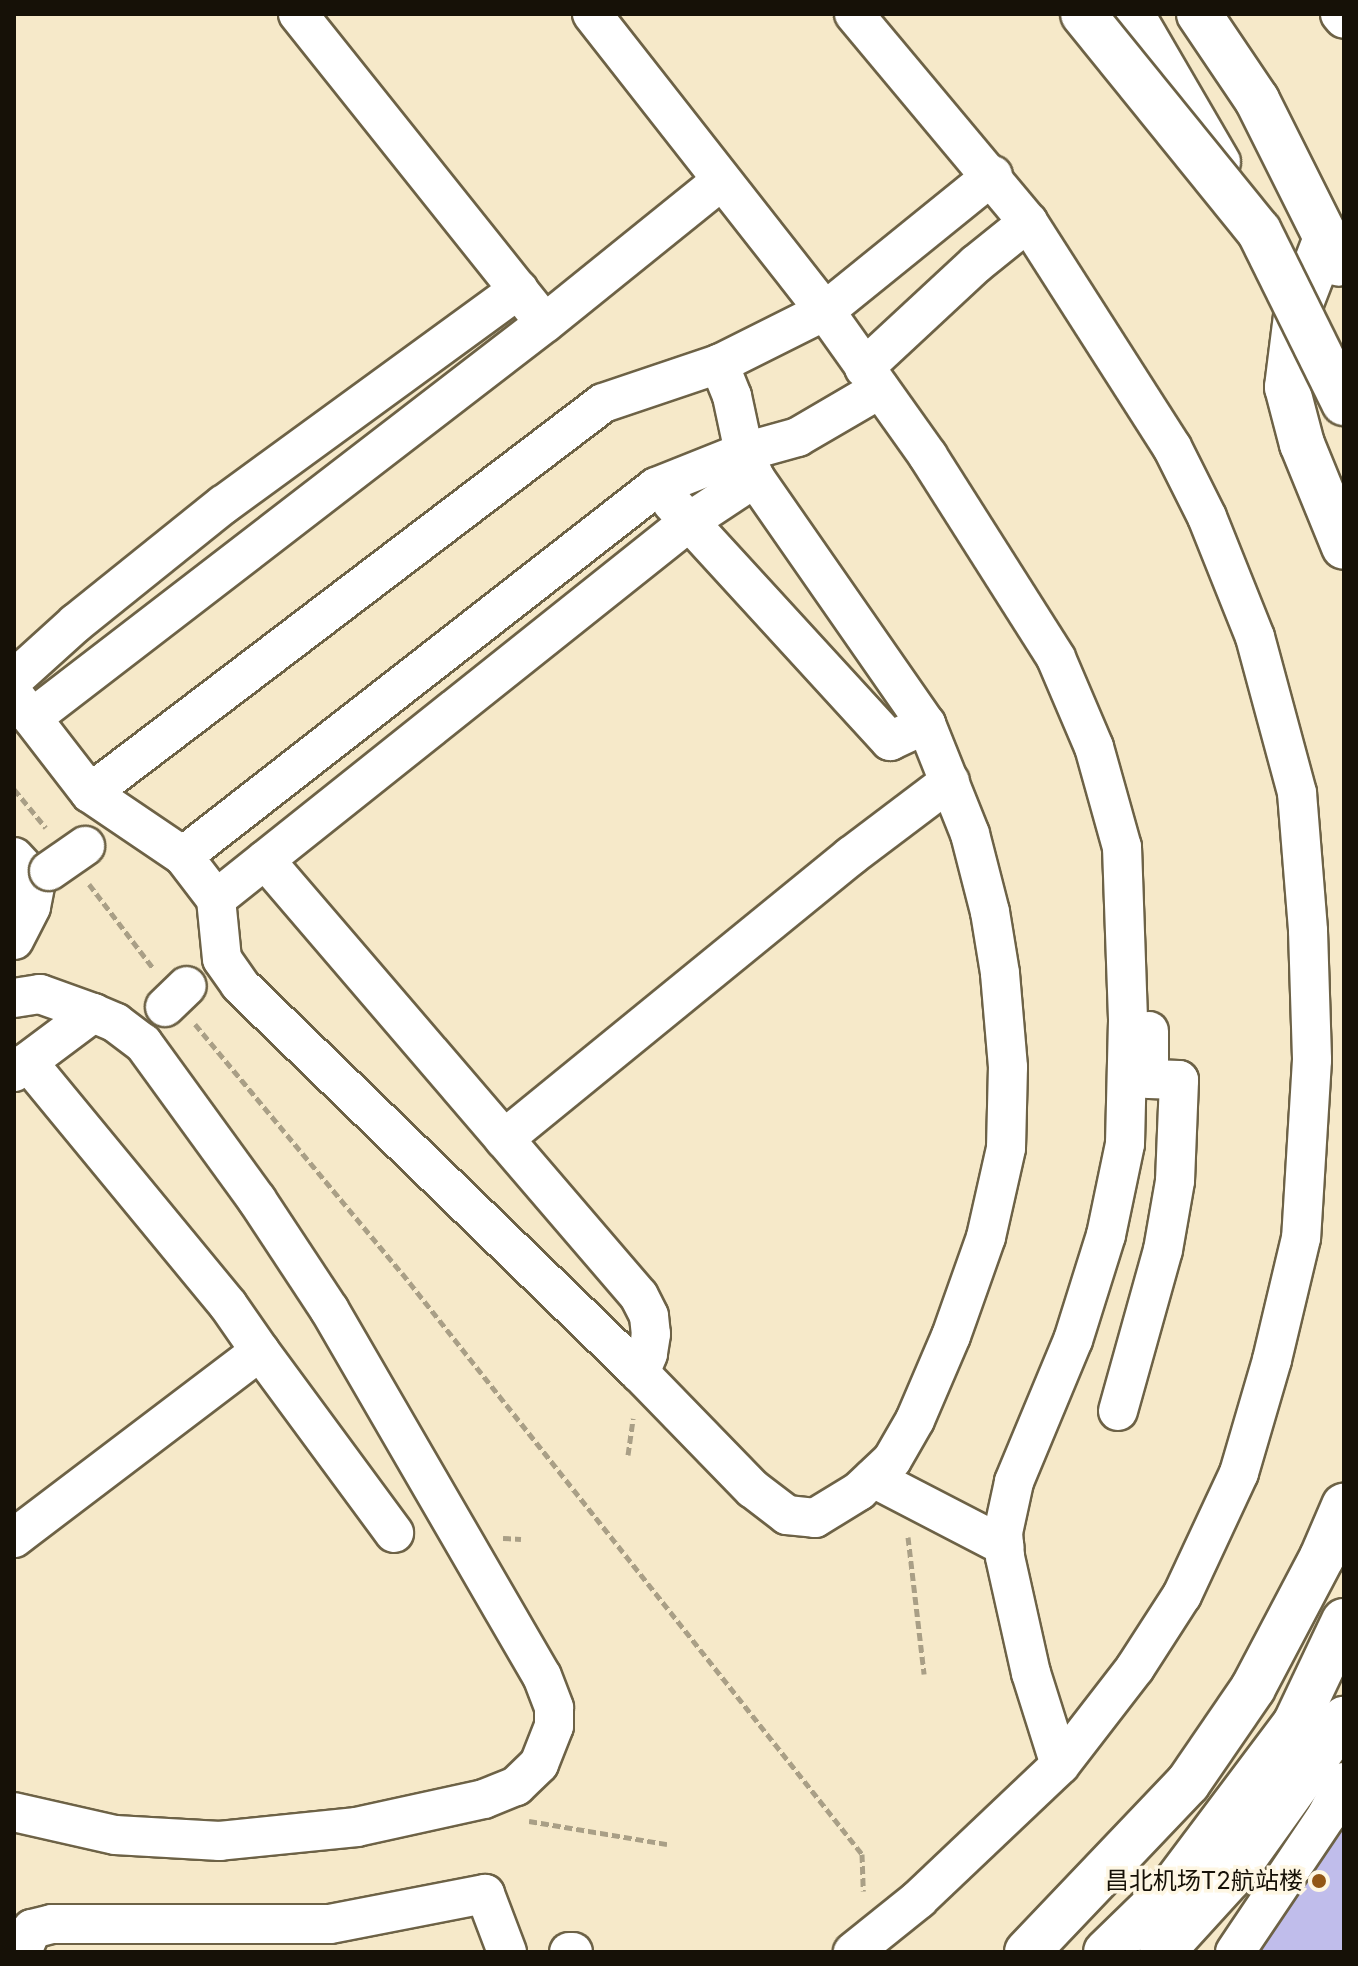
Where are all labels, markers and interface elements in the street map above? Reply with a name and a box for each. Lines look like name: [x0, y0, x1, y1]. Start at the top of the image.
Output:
place label: 昌北机场T2航站楼: [1105, 1867, 1303, 1895]
marker: 昌北机场T2航站楼: [1310, 1872, 1328, 1890]

